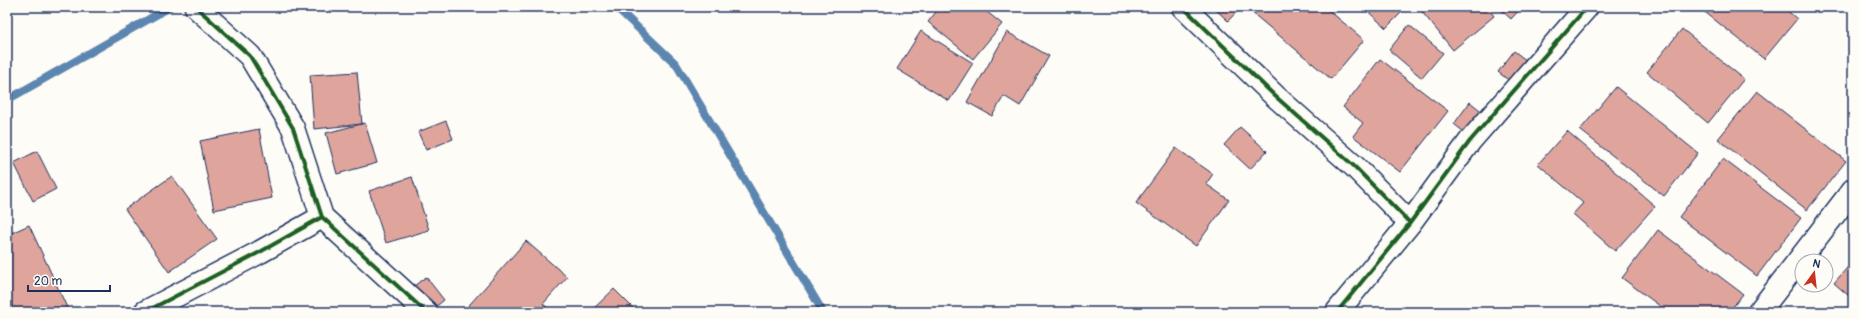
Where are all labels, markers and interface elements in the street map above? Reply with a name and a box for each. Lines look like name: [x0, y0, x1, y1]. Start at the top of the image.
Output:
north arrow: [1794, 253, 1834, 293]
text: N: [1811, 257, 1822, 271]
scale bar: [28, 267, 110, 293]
text: 20 m: [34, 274, 63, 289]

